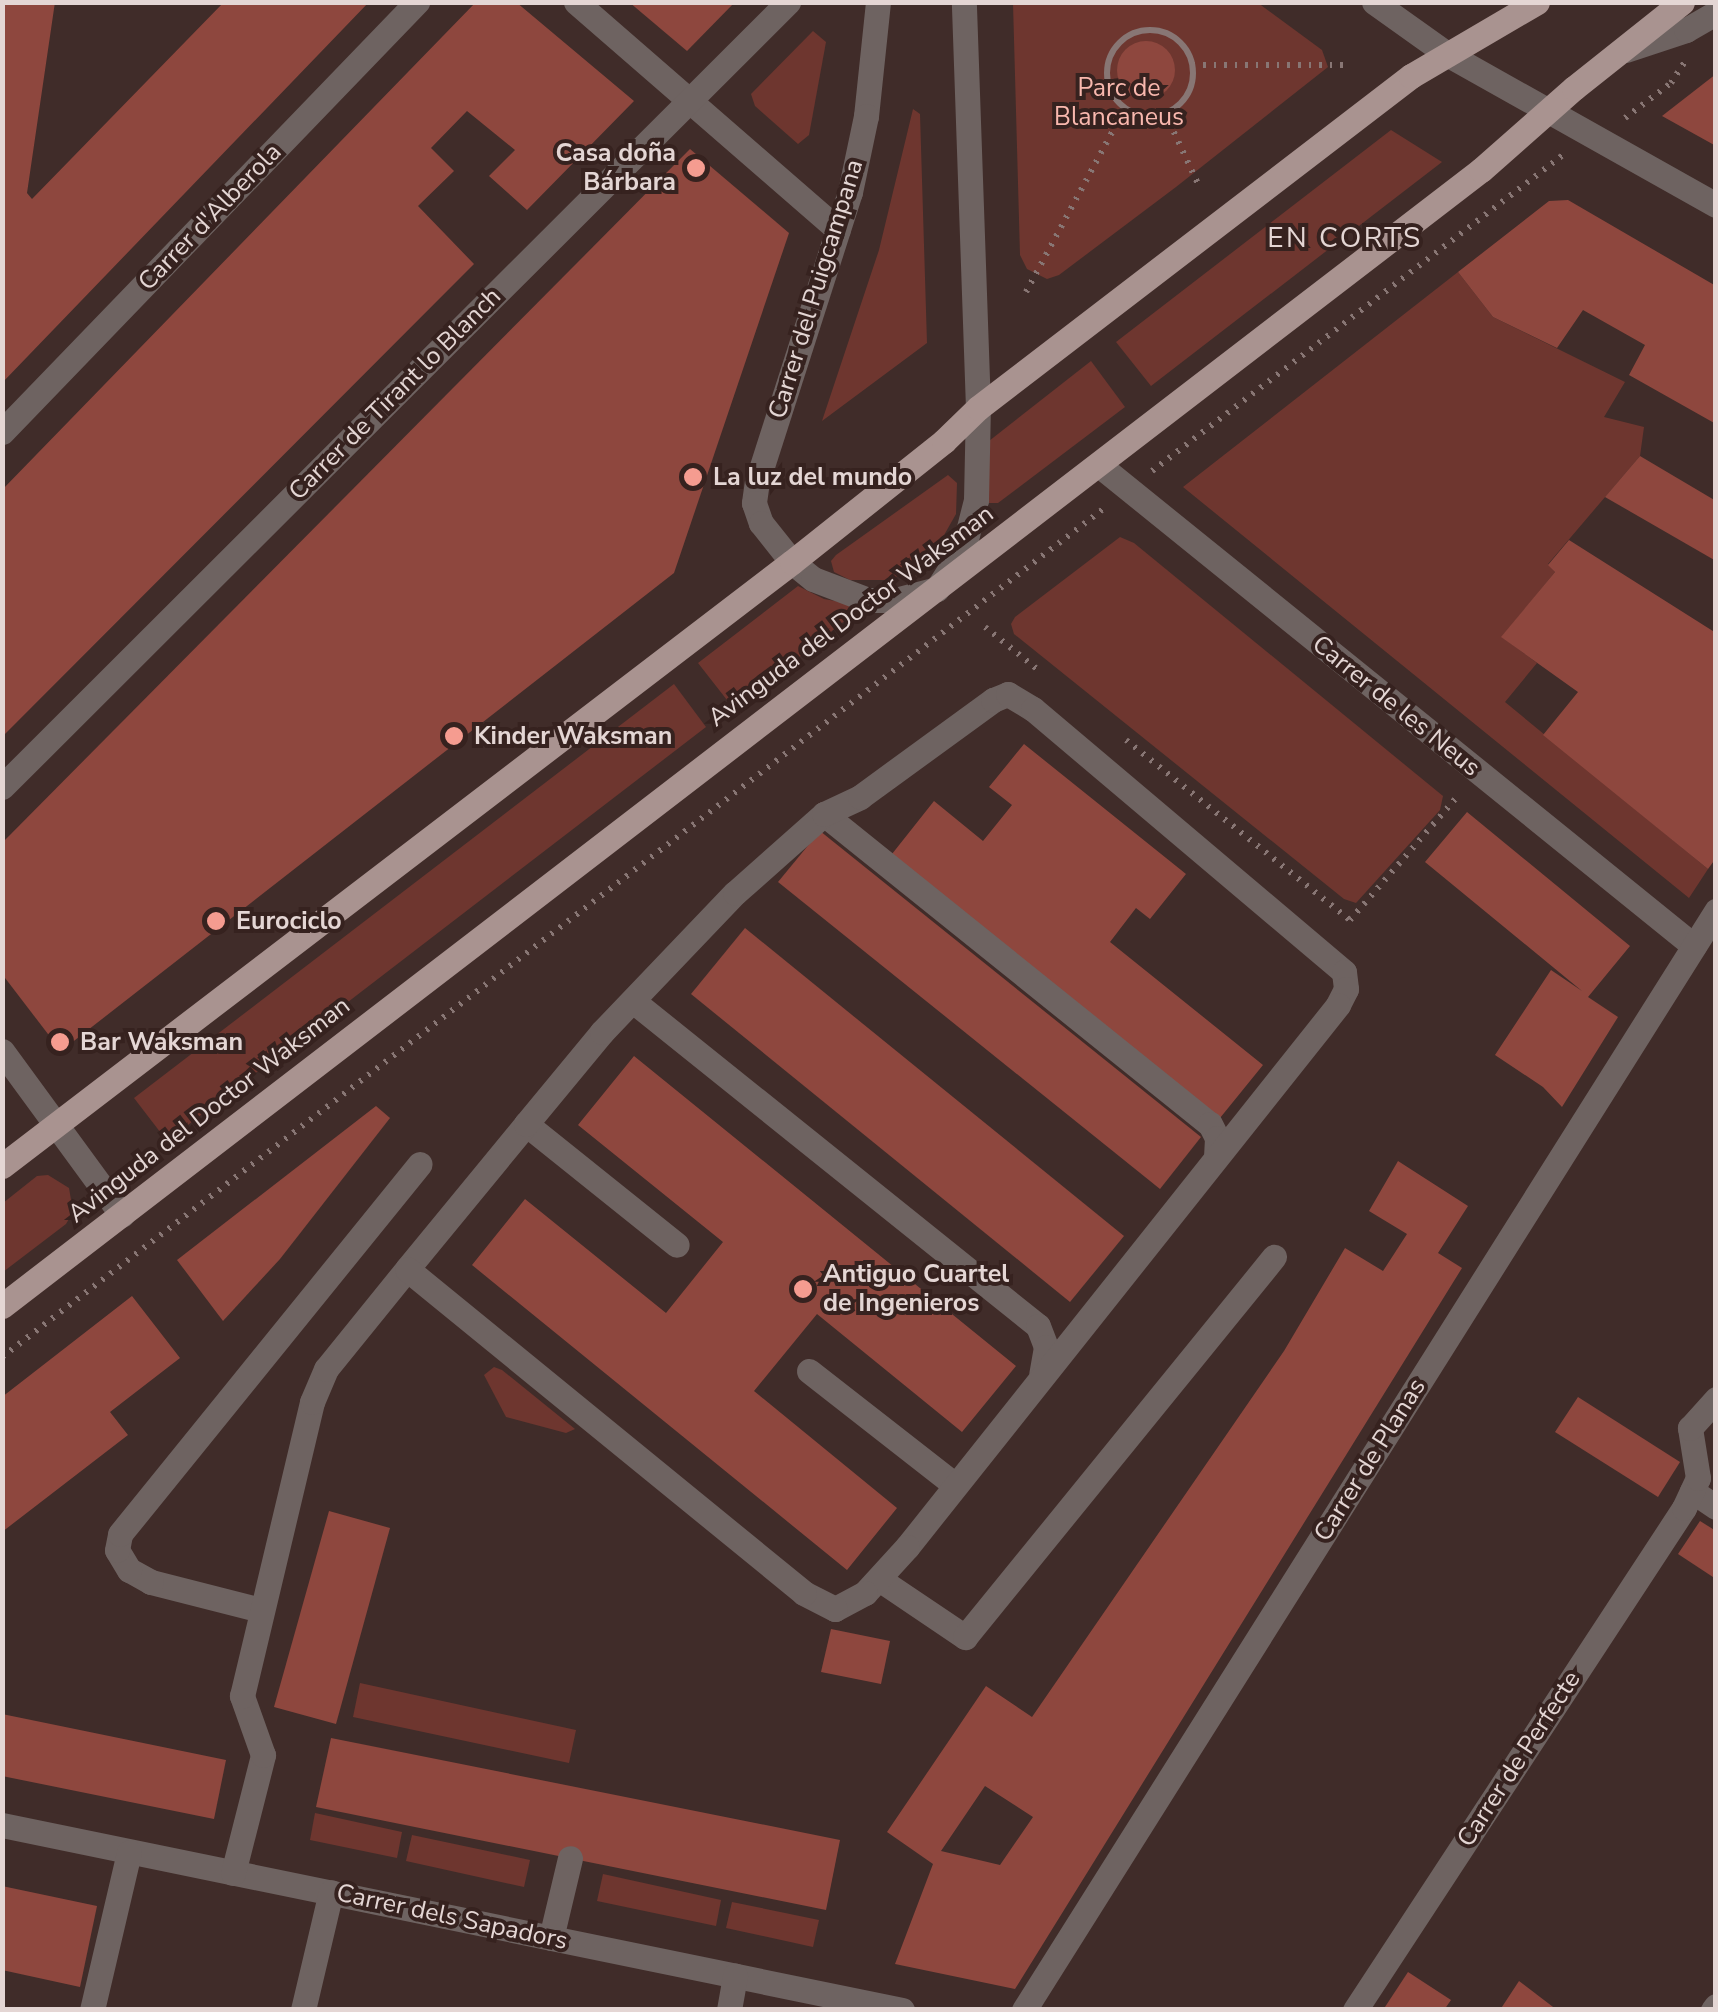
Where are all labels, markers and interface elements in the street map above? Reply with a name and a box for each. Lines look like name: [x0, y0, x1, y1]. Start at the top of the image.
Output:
park label: Parc de Blancaneus: [1054, 74, 1184, 133]
street label: Carrer d'Alberola: [132, 137, 288, 297]
place label: Casa doña Bárbara: [555, 139, 676, 198]
street label: Carrer del Puigcampana: [762, 156, 870, 422]
marker: Casa doña Bárbara: [685, 157, 707, 179]
district label: EN CORTS: [1267, 221, 1423, 255]
street label: Carrer de Tirant lo Blanch: [283, 282, 507, 506]
place label: La luz del mundo: [713, 462, 912, 492]
marker: La luz del mundo: [682, 466, 704, 488]
street label: Avinguda del Doctor Waksman: [702, 499, 1000, 733]
street label: Carrer de les Neus: [1306, 629, 1486, 783]
place label: Kinder Waksman: [474, 721, 672, 751]
marker: Kinder Waksman: [443, 725, 465, 747]
place label: Eurociclo: [236, 906, 342, 936]
marker: Eurociclo: [205, 910, 227, 932]
street label: Avinguda del Doctor Waksman: [62, 991, 356, 1229]
place label: Bar Waksman: [80, 1027, 243, 1057]
marker: Bar Waksman: [49, 1031, 71, 1053]
place label: Antiguo Cuartel de Ingenieros: [823, 1260, 1009, 1319]
marker: Antiguo Cuartel de Ingenieros: [792, 1278, 814, 1300]
street label: Carrer de Planas: [1308, 1373, 1432, 1547]
street label: Carrer de Perfecte: [1451, 1666, 1587, 1852]
street label: Carrer dels Sapadors: [334, 1878, 570, 1956]

